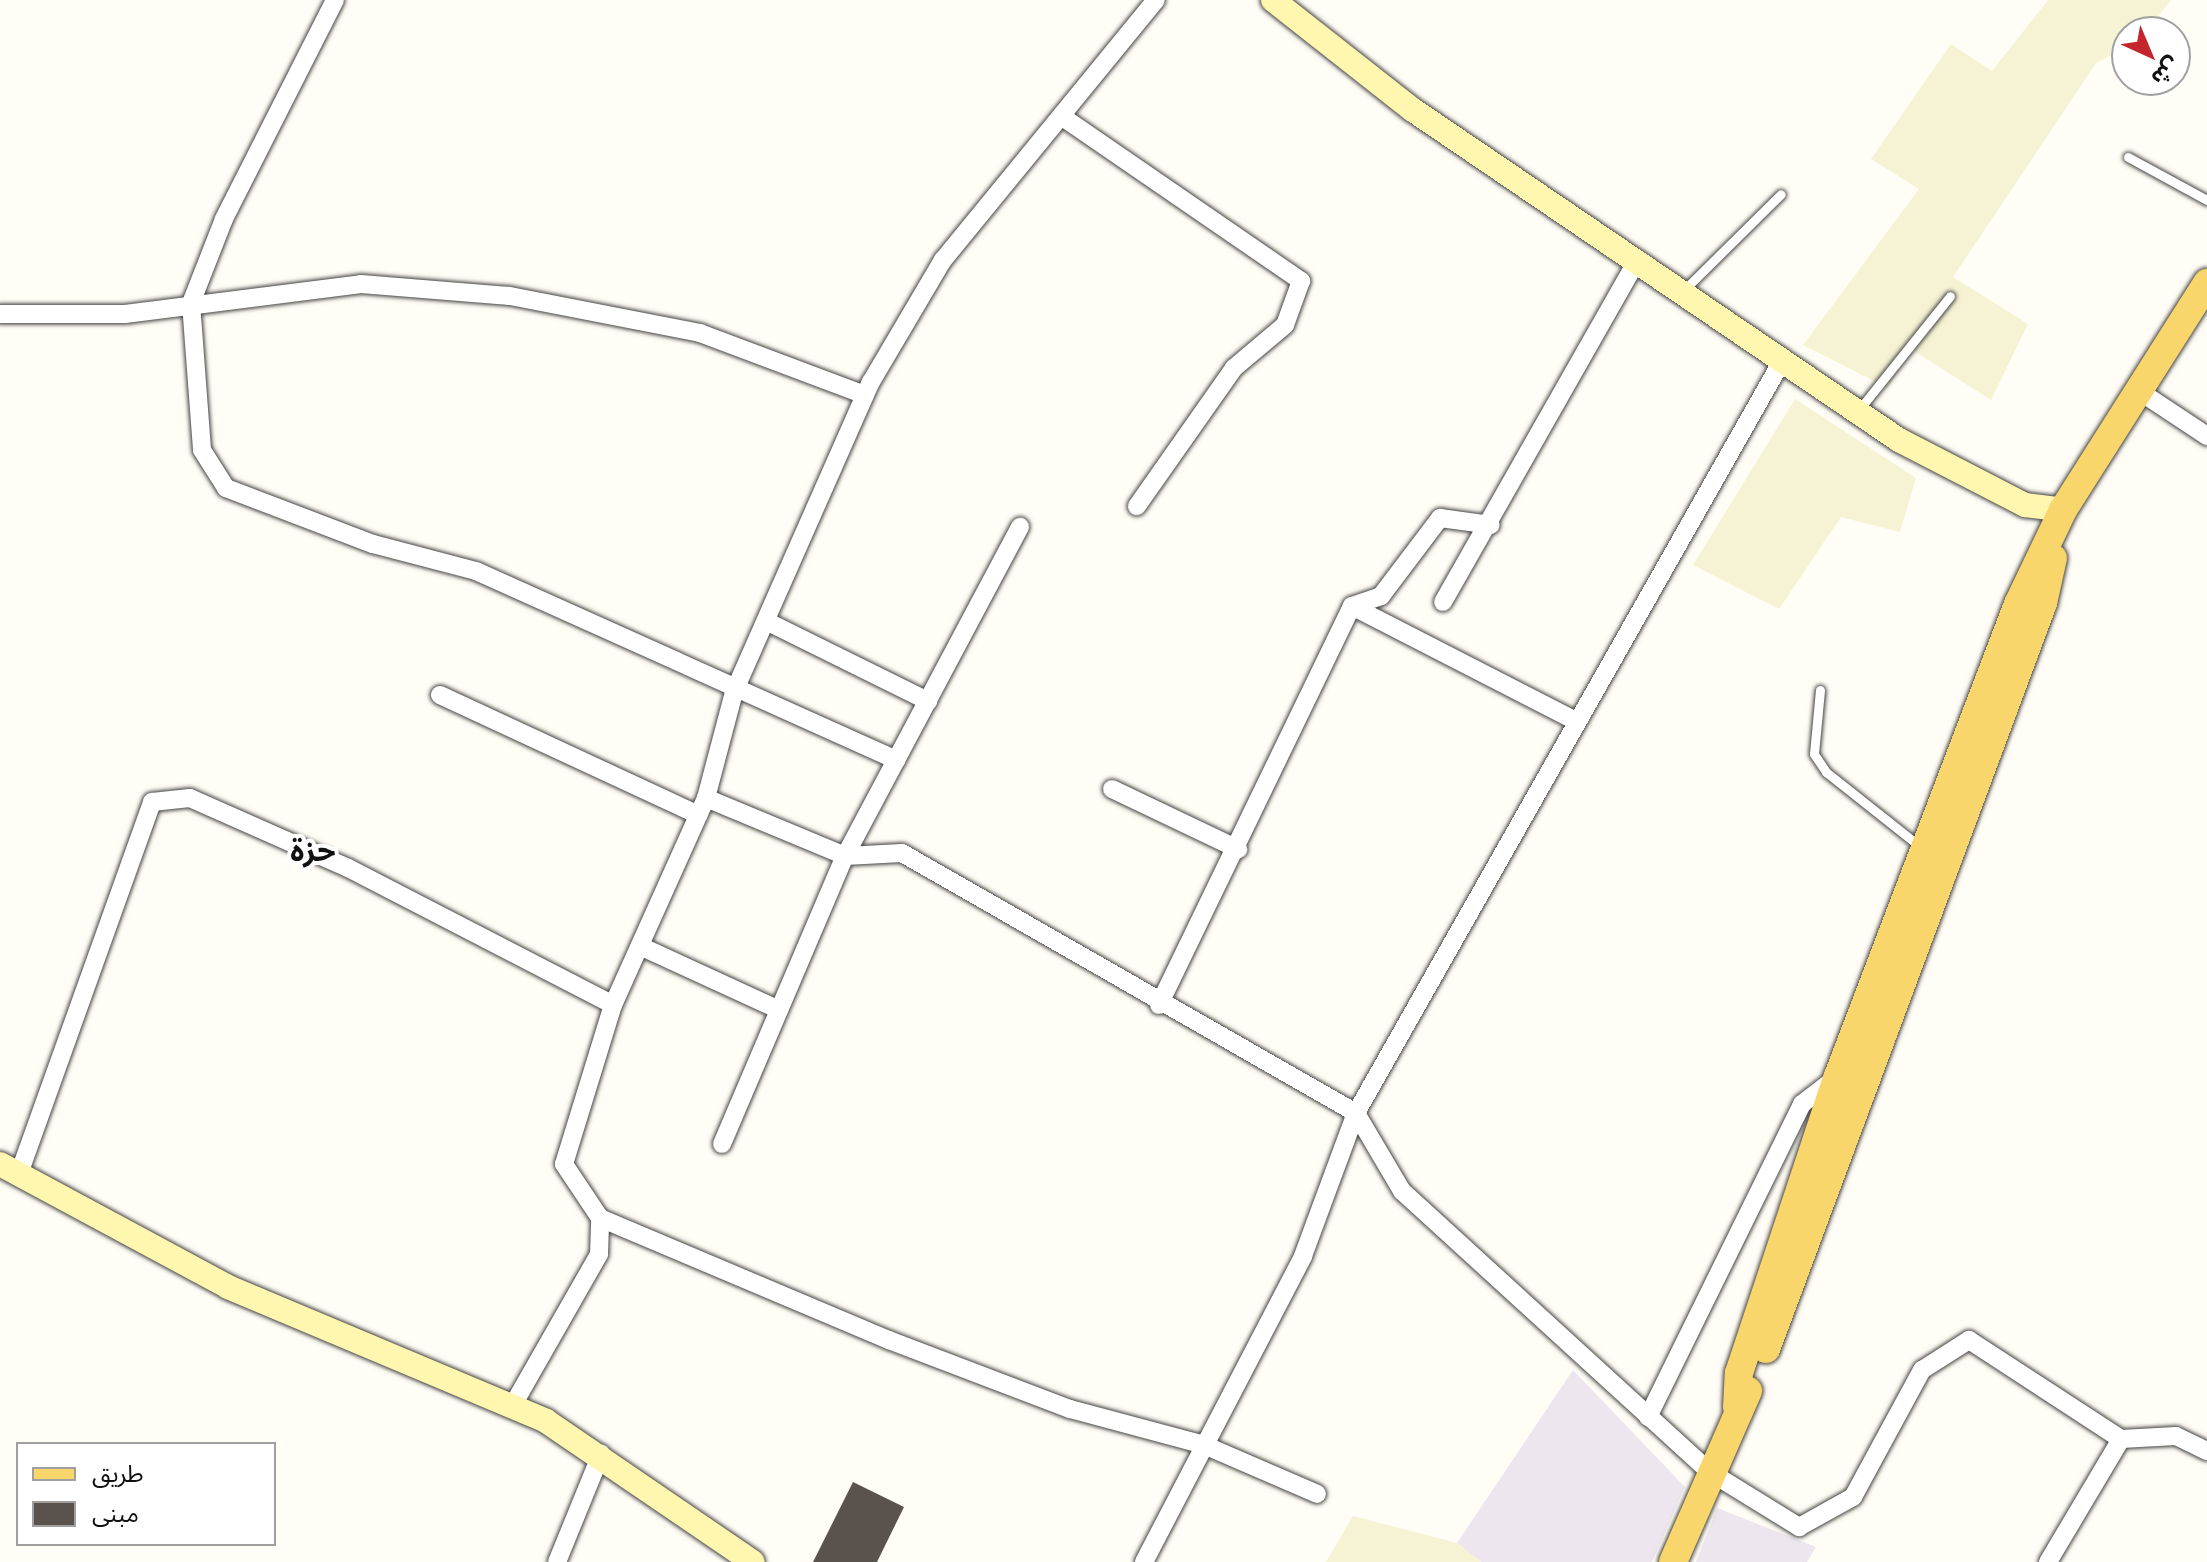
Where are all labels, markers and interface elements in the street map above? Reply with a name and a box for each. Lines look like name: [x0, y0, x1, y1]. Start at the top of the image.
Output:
north arrow: [2111, 16, 2191, 96]
text: ش: [2145, 51, 2188, 93]
district label: حزة: [290, 833, 336, 869]
legend: [16, 1442, 276, 1546]
text: طريق: [92, 1457, 144, 1490]
text: مبنى: [92, 1497, 139, 1530]

